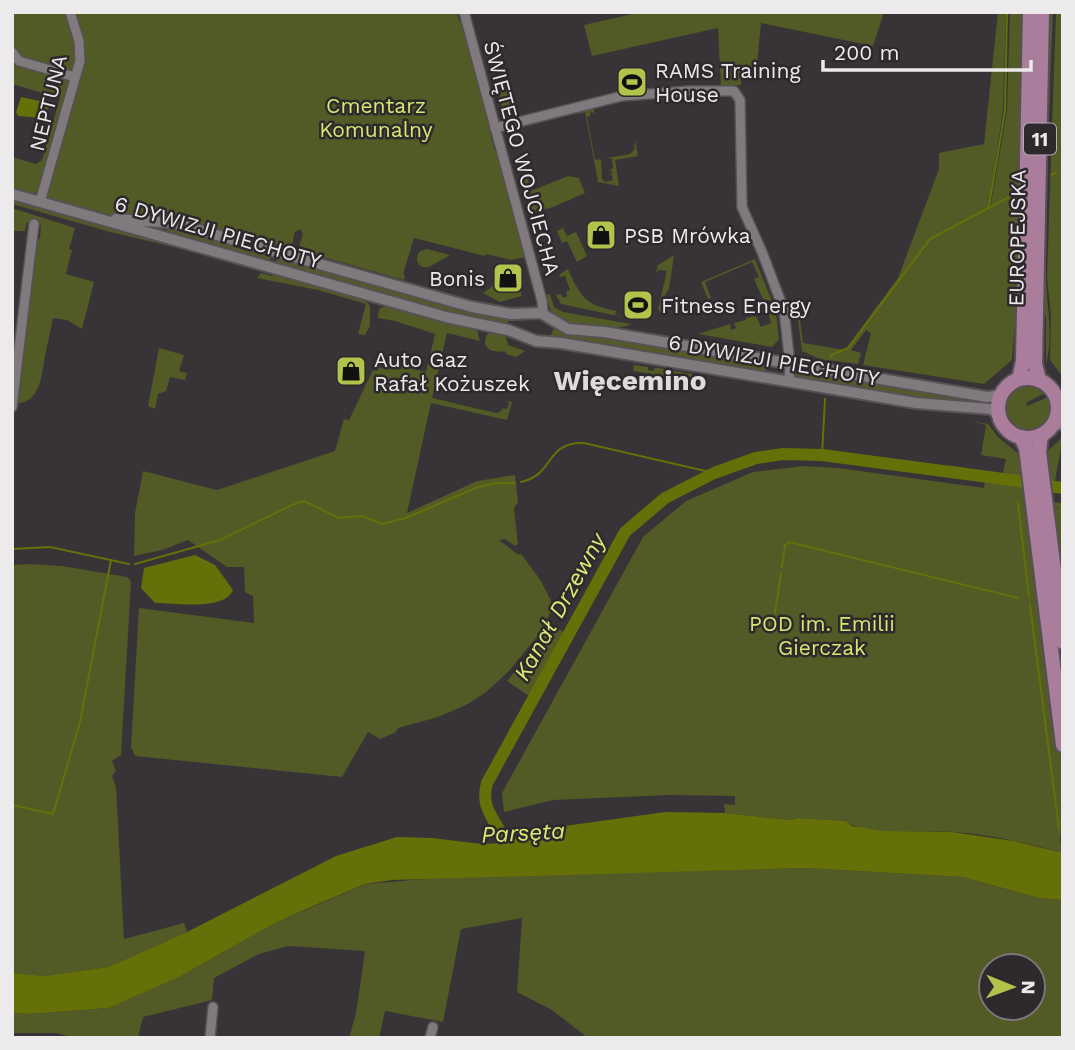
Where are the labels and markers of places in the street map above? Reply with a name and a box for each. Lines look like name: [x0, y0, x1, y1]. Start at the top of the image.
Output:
place label: RAMS Training House: [655, 58, 801, 107]
sports icon: RAMS Training House: [615, 65, 649, 99]
shop icon: PSB Mrówka: [584, 218, 618, 252]
place label: PSB Mrówka: [624, 223, 751, 248]
shop icon: Bonis: [491, 261, 525, 295]
place label: Bonis: [429, 266, 485, 291]
sports icon: Fitness Energy: [621, 288, 655, 322]
place label: Fitness Energy: [661, 293, 811, 318]
place label: Auto Gaz Rafał Kożuszek: [374, 347, 530, 396]
shop icon: Auto Gaz Rafał Kożuszek: [334, 354, 368, 388]

